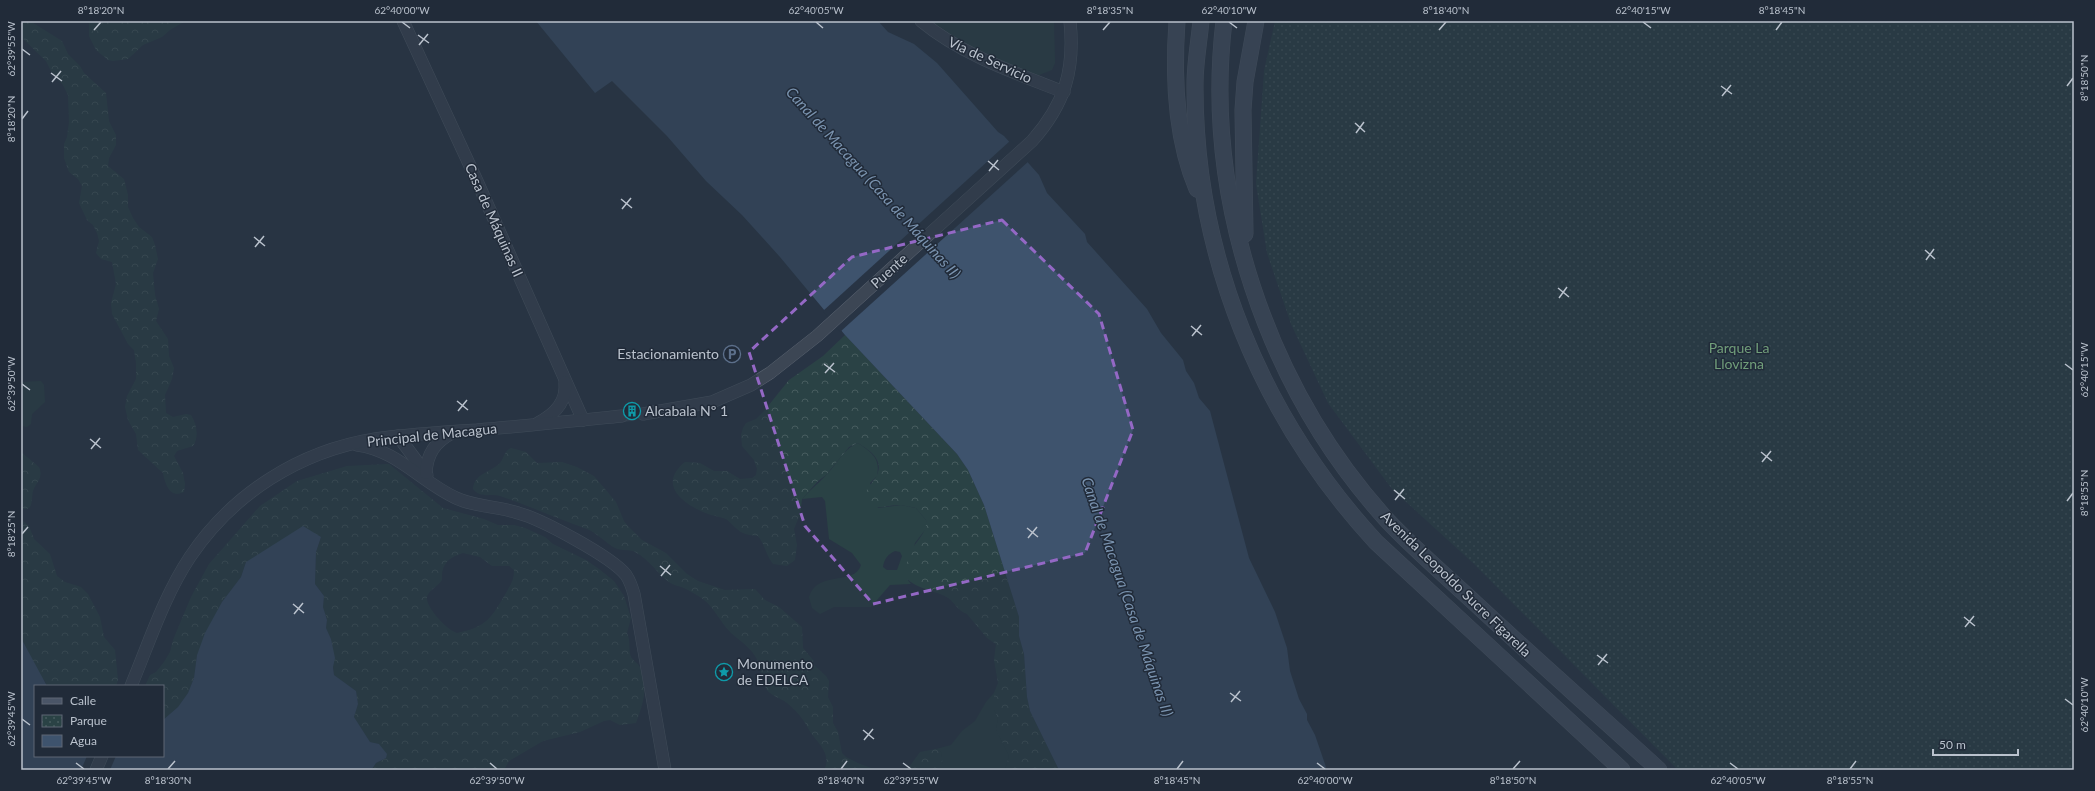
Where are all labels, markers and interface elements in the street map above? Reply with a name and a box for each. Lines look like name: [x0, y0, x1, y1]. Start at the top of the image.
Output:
text: 8°18'20"N: [78, 4, 124, 16]
text: 62°40'00"W: [374, 4, 430, 16]
text: 62°40'05"W: [788, 4, 844, 16]
text: 8°18'35"N: [1087, 4, 1133, 16]
text: 62°40'10"W: [1201, 4, 1257, 16]
text: 8°18'40"N: [1423, 4, 1469, 16]
text: 62°40'15"W: [1615, 4, 1671, 16]
text: 8°18'45"N: [1759, 4, 1805, 16]
text: 62°39'55"W: [5, 21, 17, 77]
street label: Vía de Servicio: [946, 33, 1035, 86]
text: 8°18'50"N: [2078, 55, 2090, 101]
water label: Canal de Macagua (Casa de Máquinas II): [783, 83, 965, 282]
text: 8°18'20"N: [5, 96, 17, 142]
street label: Casa de Máquinas II: [462, 160, 527, 279]
street label: Puente: [867, 250, 911, 292]
park label: Parque La Llovizna: [1709, 339, 1769, 372]
text: 62°40'15"W: [2078, 342, 2090, 398]
parking icon: Estacionamiento: [722, 344, 742, 364]
place label: Estacionamiento: [617, 345, 719, 362]
text: 62°39'50"W: [5, 356, 17, 412]
building icon: Alcabala Nº 1: [622, 401, 642, 421]
place label: Alcabala Nº 1: [645, 402, 728, 419]
street label: Principal de Macagua: [366, 419, 498, 450]
text: 8°18'55"N: [2078, 470, 2090, 516]
water label: Canal de Macagua (Casa de Máquinas II): [1078, 475, 1177, 719]
street label: Avenida Leopoldo Sucre Figarella: [1378, 507, 1535, 660]
text: 8°18'25"N: [5, 511, 17, 557]
place label: Monumento de EDELCA: [737, 655, 813, 688]
place icon: Monumento de EDELCA: [714, 662, 734, 682]
text: 62°40'10"W: [2078, 677, 2090, 733]
legend: [34, 685, 164, 757]
text: 62°39'45"W: [5, 691, 17, 747]
text: Calle: [70, 693, 96, 708]
text: Parque: [70, 713, 107, 728]
scale bar: [1933, 731, 2018, 757]
text: Agua: [70, 733, 97, 748]
text: 50 m: [1939, 737, 1966, 752]
text: 62°39'45"W: [56, 774, 112, 786]
text: 8°18'30"N: [145, 774, 191, 786]
text: 62°39'50"W: [469, 774, 525, 786]
text: 8°18'40"N: [818, 774, 864, 786]
text: 62°39'55"W: [883, 774, 939, 786]
text: 8°18'45"N: [1154, 774, 1200, 786]
text: 62°40'00"W: [1297, 774, 1353, 786]
text: 8°18'50"N: [1490, 774, 1536, 786]
text: 62°40'05"W: [1710, 774, 1766, 786]
text: 8°18'55"N: [1827, 774, 1873, 786]

